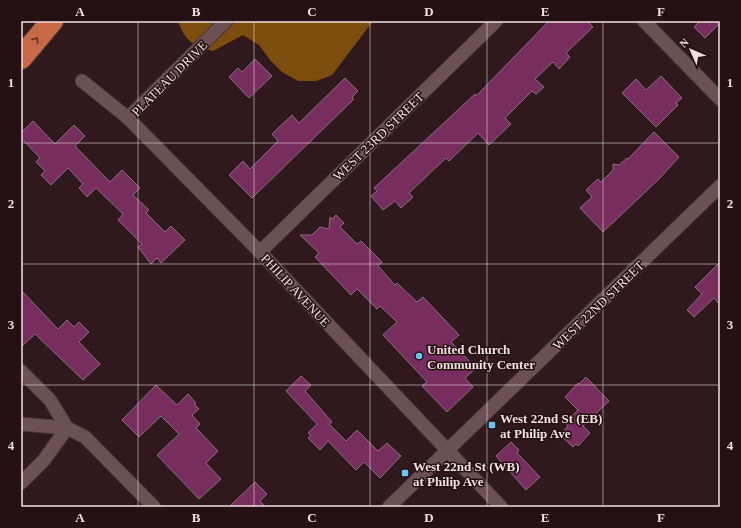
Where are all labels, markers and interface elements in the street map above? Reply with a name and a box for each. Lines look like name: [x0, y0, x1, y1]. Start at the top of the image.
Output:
text: A: [75, 4, 85, 19]
text: B: [192, 4, 201, 19]
text: C: [307, 4, 317, 19]
text: D: [424, 4, 434, 19]
text: E: [541, 4, 549, 19]
text: F: [657, 4, 665, 19]
north arrow: [671, 30, 711, 70]
text: N: [677, 36, 691, 50]
one-way arrow: [32, 37, 39, 44]
street label: PLATEAU DRIVE: [128, 37, 210, 119]
text: 1: [8, 75, 14, 90]
text: 1: [727, 75, 733, 90]
street label: WEST 23RD STREET: [330, 89, 427, 184]
text: 2: [8, 196, 14, 211]
text: 2: [727, 196, 733, 211]
street label: PHILIP AVENUE: [258, 251, 333, 330]
street label: WEST 22ND STREET: [550, 258, 647, 353]
text: 3: [8, 317, 15, 332]
text: 3: [727, 317, 734, 332]
place label: United Church Community Center: [427, 342, 535, 372]
marker: United Church Community Center: [414, 351, 424, 361]
place label: West 22nd St (EB) at Philip Ave: [500, 411, 602, 441]
marker: West 22nd St (EB) at Philip Ave: [487, 420, 497, 430]
text: 4: [8, 438, 15, 453]
text: 4: [727, 438, 734, 453]
place label: West 22nd St (WB) at Philip Ave: [413, 459, 520, 489]
marker: West 22nd St (WB) at Philip Ave: [400, 468, 410, 478]
text: A: [75, 510, 85, 525]
text: B: [192, 510, 201, 525]
text: C: [307, 510, 317, 525]
text: D: [424, 510, 434, 525]
text: E: [541, 510, 549, 525]
text: F: [657, 510, 665, 525]

